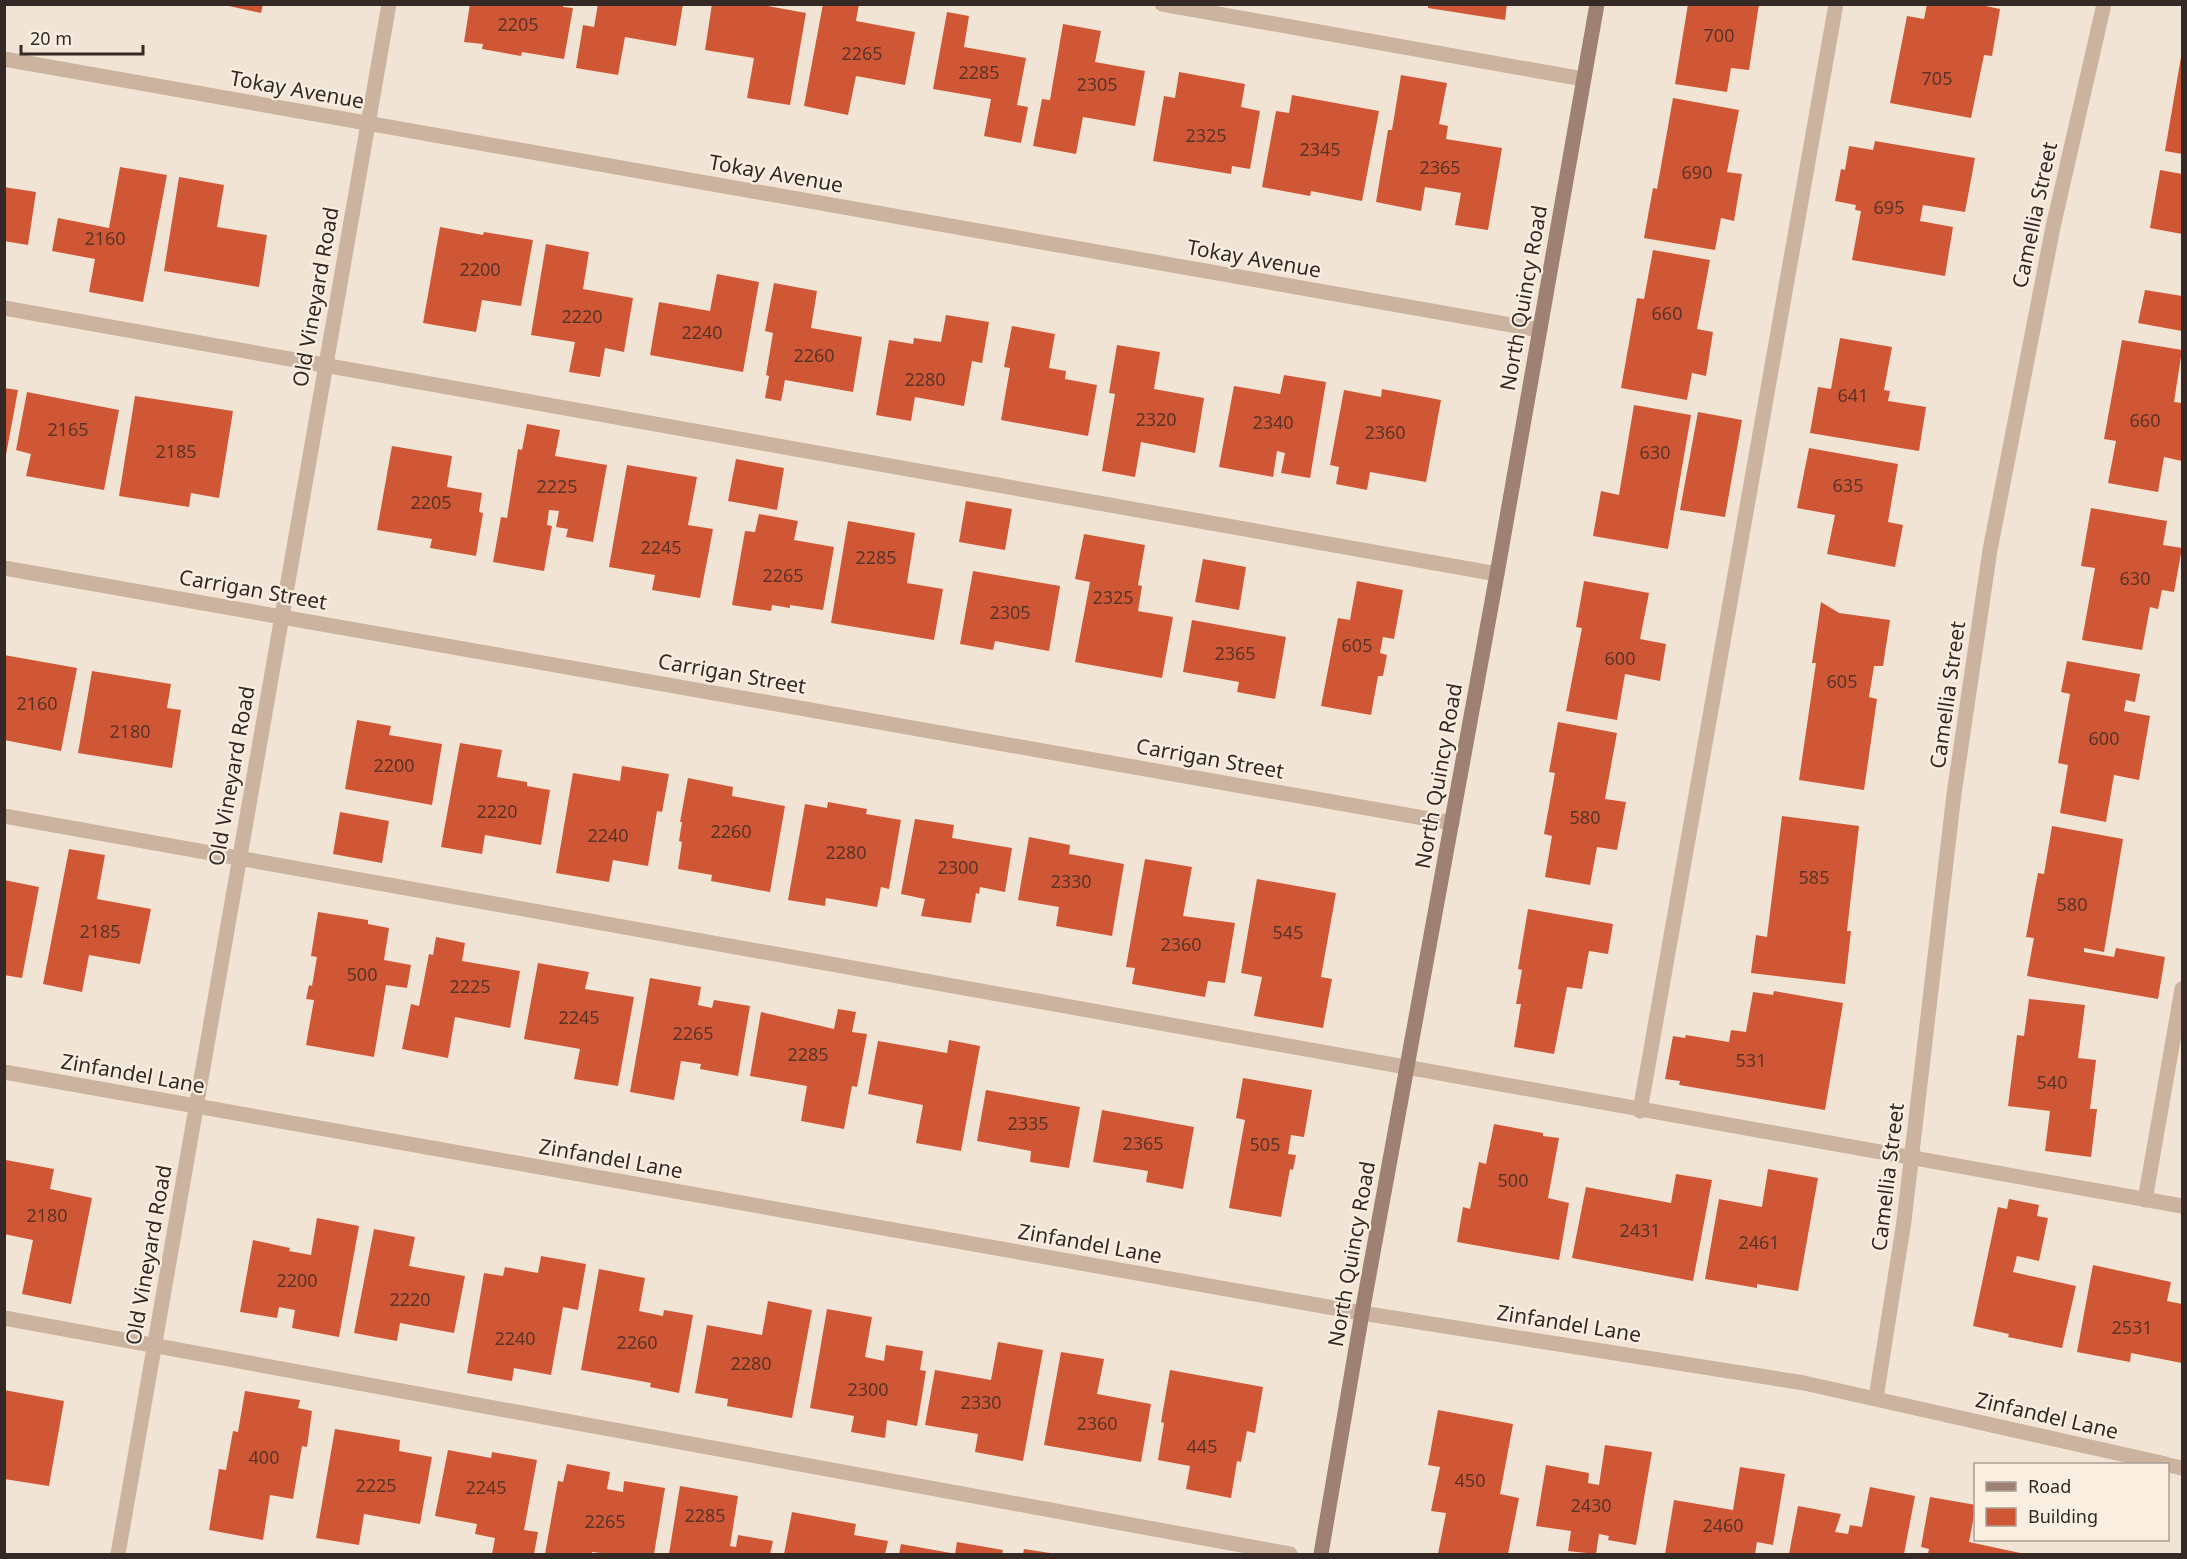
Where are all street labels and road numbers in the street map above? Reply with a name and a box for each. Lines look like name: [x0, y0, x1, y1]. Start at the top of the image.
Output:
street label: Tokay Avenue: [228, 63, 366, 115]
street label: Camellia Street: [2005, 139, 2063, 290]
street label: Tokay Avenue: [707, 147, 845, 199]
street label: North Quincy Road: [1493, 203, 1553, 393]
street label: Old Vineyard Road: [285, 205, 345, 389]
street label: Tokay Avenue: [1185, 232, 1323, 284]
street label: Carrigan Street: [177, 562, 330, 616]
street label: Camellia Street: [1923, 619, 1971, 770]
street label: Carrigan Street: [656, 646, 809, 700]
street label: North Quincy Road: [1408, 681, 1468, 871]
street label: Old Vineyard Road: [201, 684, 261, 868]
street label: Carrigan Street: [1134, 731, 1287, 785]
street label: Zinfandel Lane: [59, 1047, 207, 1099]
street label: Camellia Street: [1864, 1101, 1910, 1252]
street label: Zinfandel Lane: [537, 1132, 685, 1184]
street label: North Quincy Road: [1321, 1159, 1381, 1349]
street label: Old Vineyard Road: [118, 1163, 178, 1347]
street label: Zinfandel Lane: [1016, 1217, 1164, 1269]
street label: Zinfandel Lane: [1495, 1298, 1643, 1348]
street label: Zinfandel Lane: [1973, 1385, 2121, 1445]

